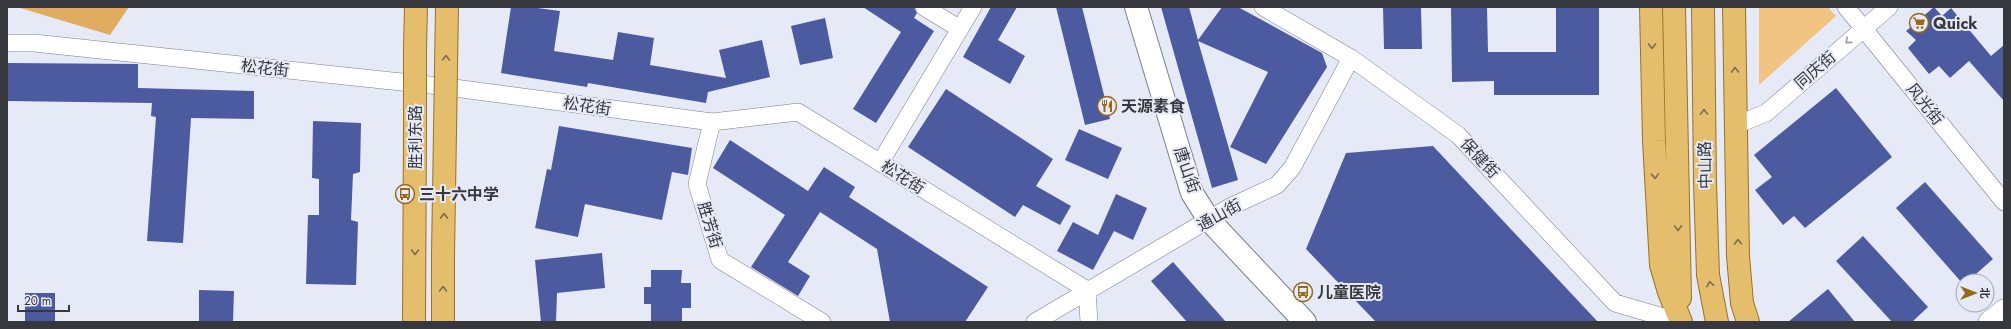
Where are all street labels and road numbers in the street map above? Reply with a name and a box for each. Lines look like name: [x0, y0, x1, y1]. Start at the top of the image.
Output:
street label: 同庆街: [1789, 46, 1841, 94]
street label: 松花街: [240, 54, 290, 82]
street label: 风光街: [1901, 78, 1949, 130]
street label: 松花街: [562, 91, 612, 121]
street label: 胜利东路: [404, 105, 427, 169]
street label: 保健街: [1455, 133, 1505, 183]
street label: 中山路: [1693, 141, 1717, 189]
street label: 唐山街: [1168, 144, 1206, 196]
street label: 松花街: [877, 155, 929, 199]
street label: 通山街: [1192, 193, 1246, 237]
street label: 胜芳街: [692, 199, 728, 251]

